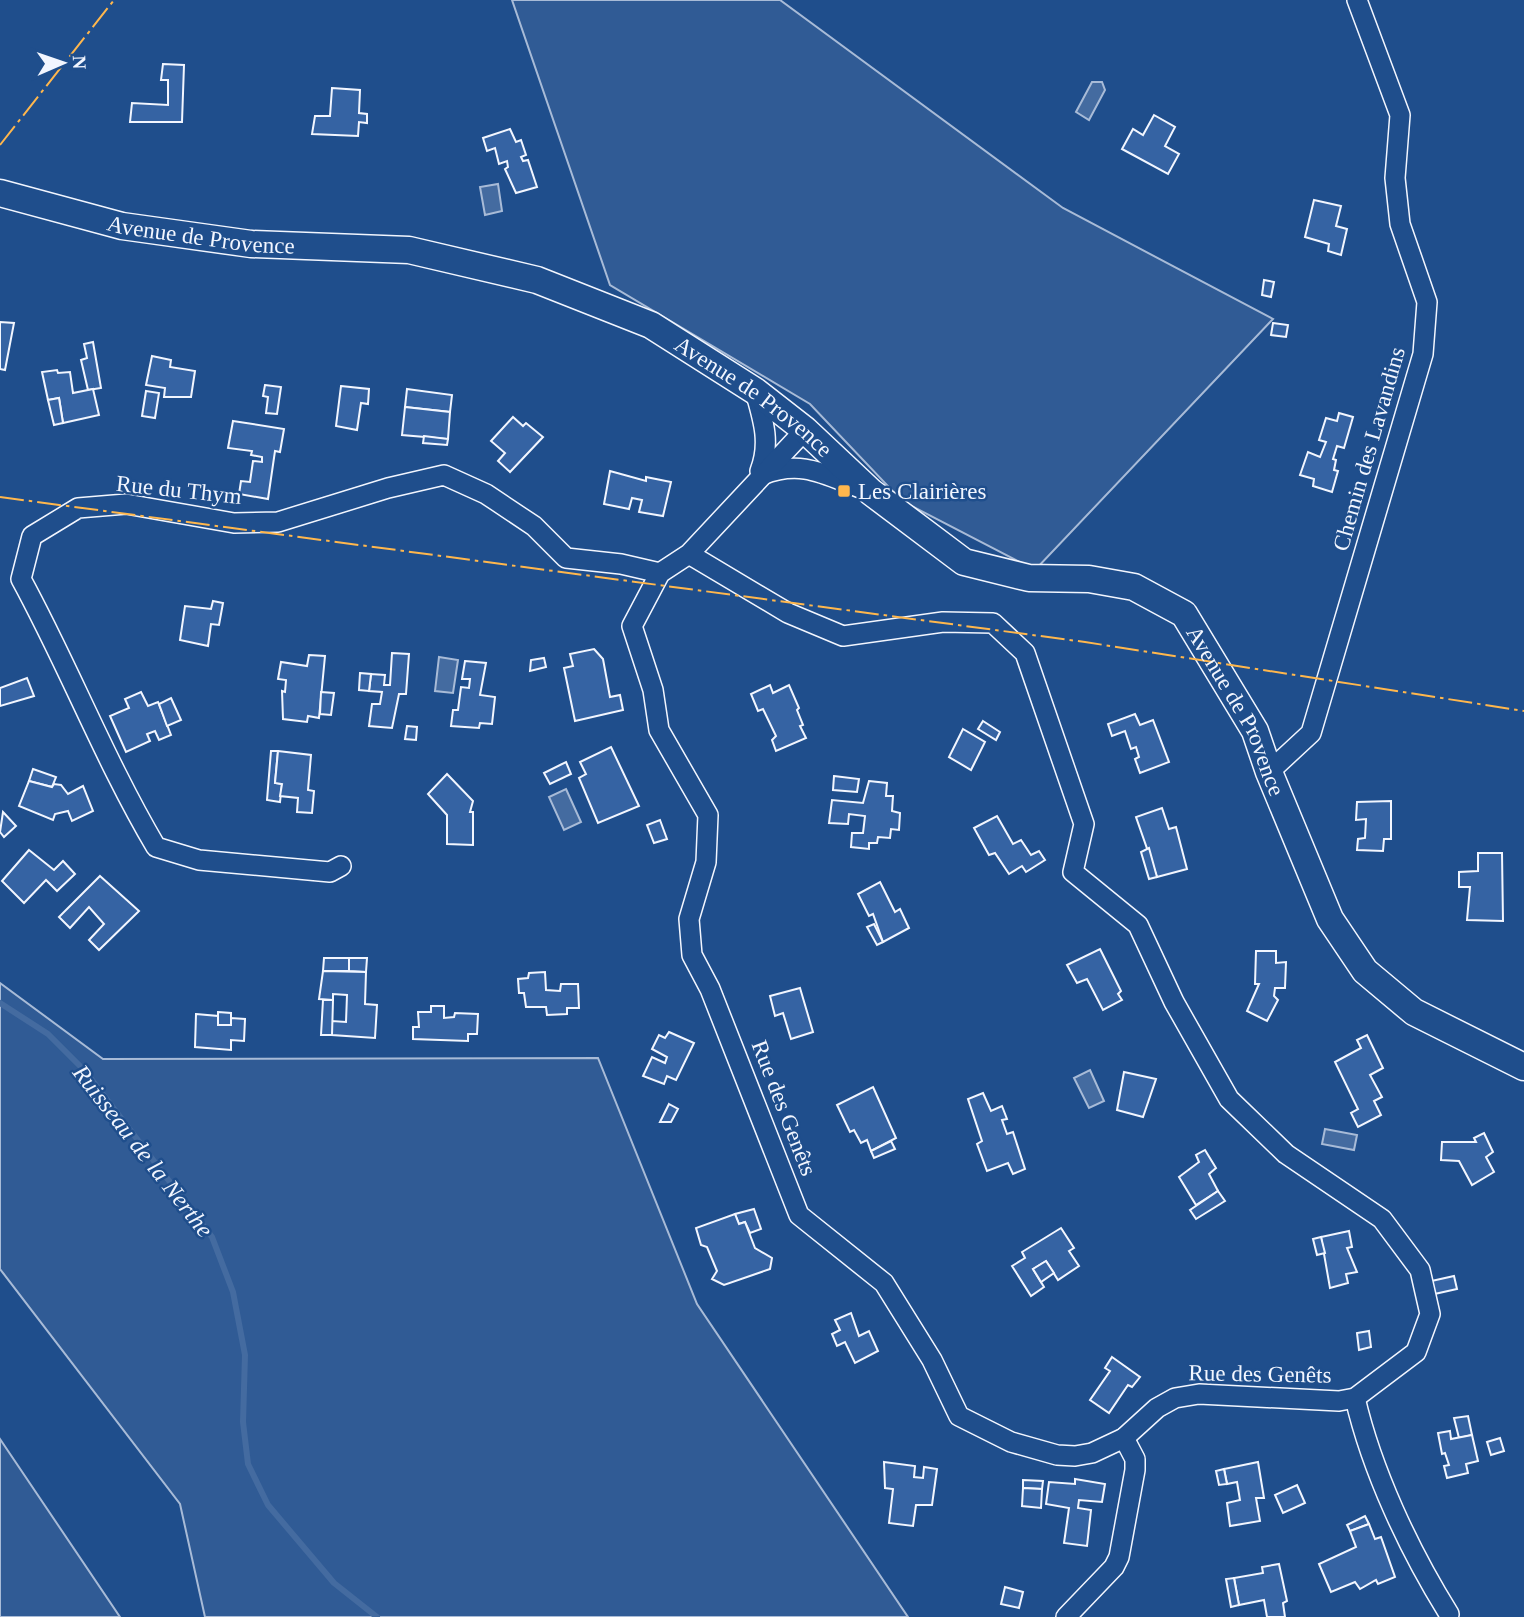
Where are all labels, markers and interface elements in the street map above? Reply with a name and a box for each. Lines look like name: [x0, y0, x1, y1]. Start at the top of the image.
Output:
north arrow: [28, 28, 98, 98]
text: N: [69, 55, 90, 70]
street label: Avenue de Provence: [105, 210, 295, 258]
street label: Avenue de Provence: [670, 331, 838, 462]
street label: Chemin des Lavandins: [1328, 344, 1410, 554]
street label: Rue du Thym: [115, 471, 243, 509]
place label: Les Clairières: [858, 479, 986, 504]
marker: Les Clairières: [836, 483, 852, 499]
street label: Avenue de Provence: [1182, 621, 1290, 799]
street label: Rue des Genêts: [747, 1037, 821, 1179]
water label: Ruisseau de la Nerthe: [67, 1059, 218, 1243]
street label: Rue des Genêts: [1188, 1360, 1332, 1388]

